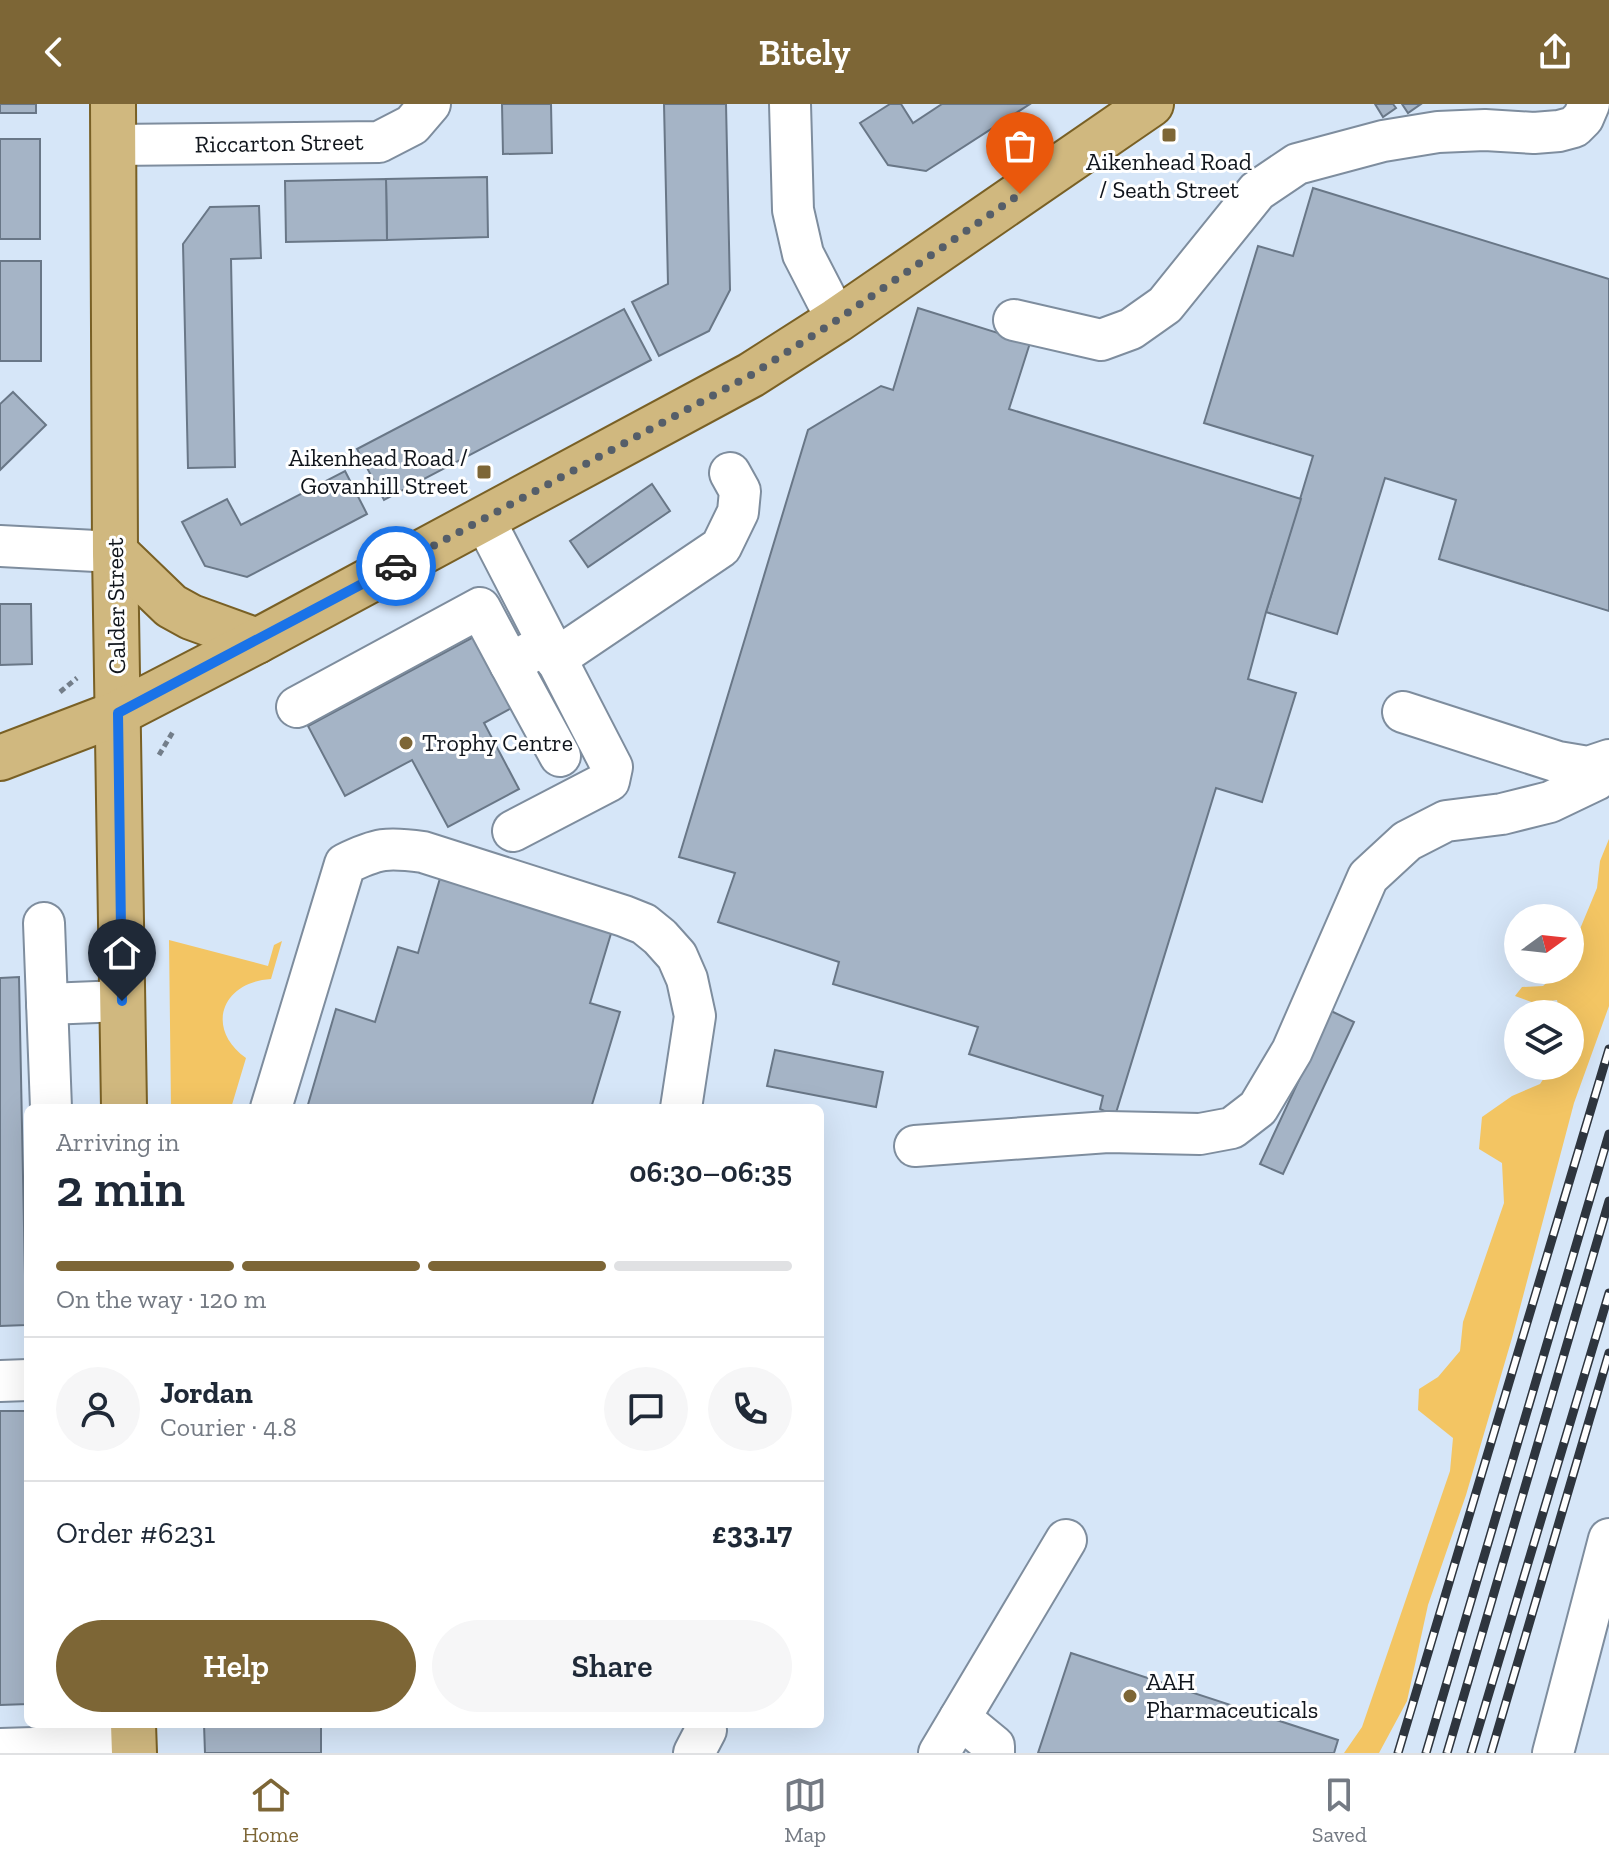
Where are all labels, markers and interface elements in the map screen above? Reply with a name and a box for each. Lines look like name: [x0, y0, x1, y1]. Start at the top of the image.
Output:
icon: back: [32, 30, 76, 74]
icon: share: [1533, 30, 1577, 74]
text: Bitely: [758, 31, 851, 74]
pin: [986, 112, 1054, 194]
icon: bag: [998, 124, 1042, 168]
marker: Aikenhead Road / Seath Street: [1160, 126, 1178, 144]
street label: Riccarton Street: [194, 127, 364, 158]
place label: Aikenhead Road / Seath Street: [1086, 147, 1252, 204]
place label: Aikenhead Road / Govanhill Street: [289, 443, 468, 500]
marker: Aikenhead Road / Govanhill Street: [475, 463, 493, 481]
courier: [356, 526, 436, 606]
street label: Calder Street: [100, 538, 131, 674]
icon: car: [374, 544, 418, 588]
place label: Trophy Centre: [422, 728, 573, 757]
marker: Trophy Centre: [397, 734, 415, 752]
north arrow: [1504, 904, 1584, 984]
map controls: [1504, 904, 1584, 1080]
pin: [88, 919, 156, 1001]
icon: home: [100, 931, 144, 975]
button: layers: [1504, 1000, 1584, 1080]
text: Arriving in: [56, 1126, 179, 1158]
text: 06:30–06:35: [629, 1154, 792, 1190]
text: 2 min: [56, 1157, 185, 1219]
text: On the way · 120 m: [56, 1283, 266, 1315]
button: person: [56, 1367, 140, 1451]
button: chat: [604, 1367, 688, 1451]
button: phone: [708, 1367, 792, 1451]
text: Jordan: [160, 1375, 253, 1411]
text: Courier · 4.8: [160, 1411, 297, 1443]
text: Order #6231: [56, 1515, 215, 1551]
text: £33.17: [712, 1515, 792, 1551]
button: Help: [56, 1620, 416, 1712]
button: Share: [432, 1620, 792, 1712]
place label: AAH Pharmaceuticals: [1146, 1667, 1318, 1724]
marker: AAH Pharmaceuticals: [1121, 1687, 1139, 1705]
tab: Home: [242, 1773, 299, 1848]
tab: Map: [783, 1773, 827, 1848]
tab: Saved: [1312, 1773, 1367, 1848]

